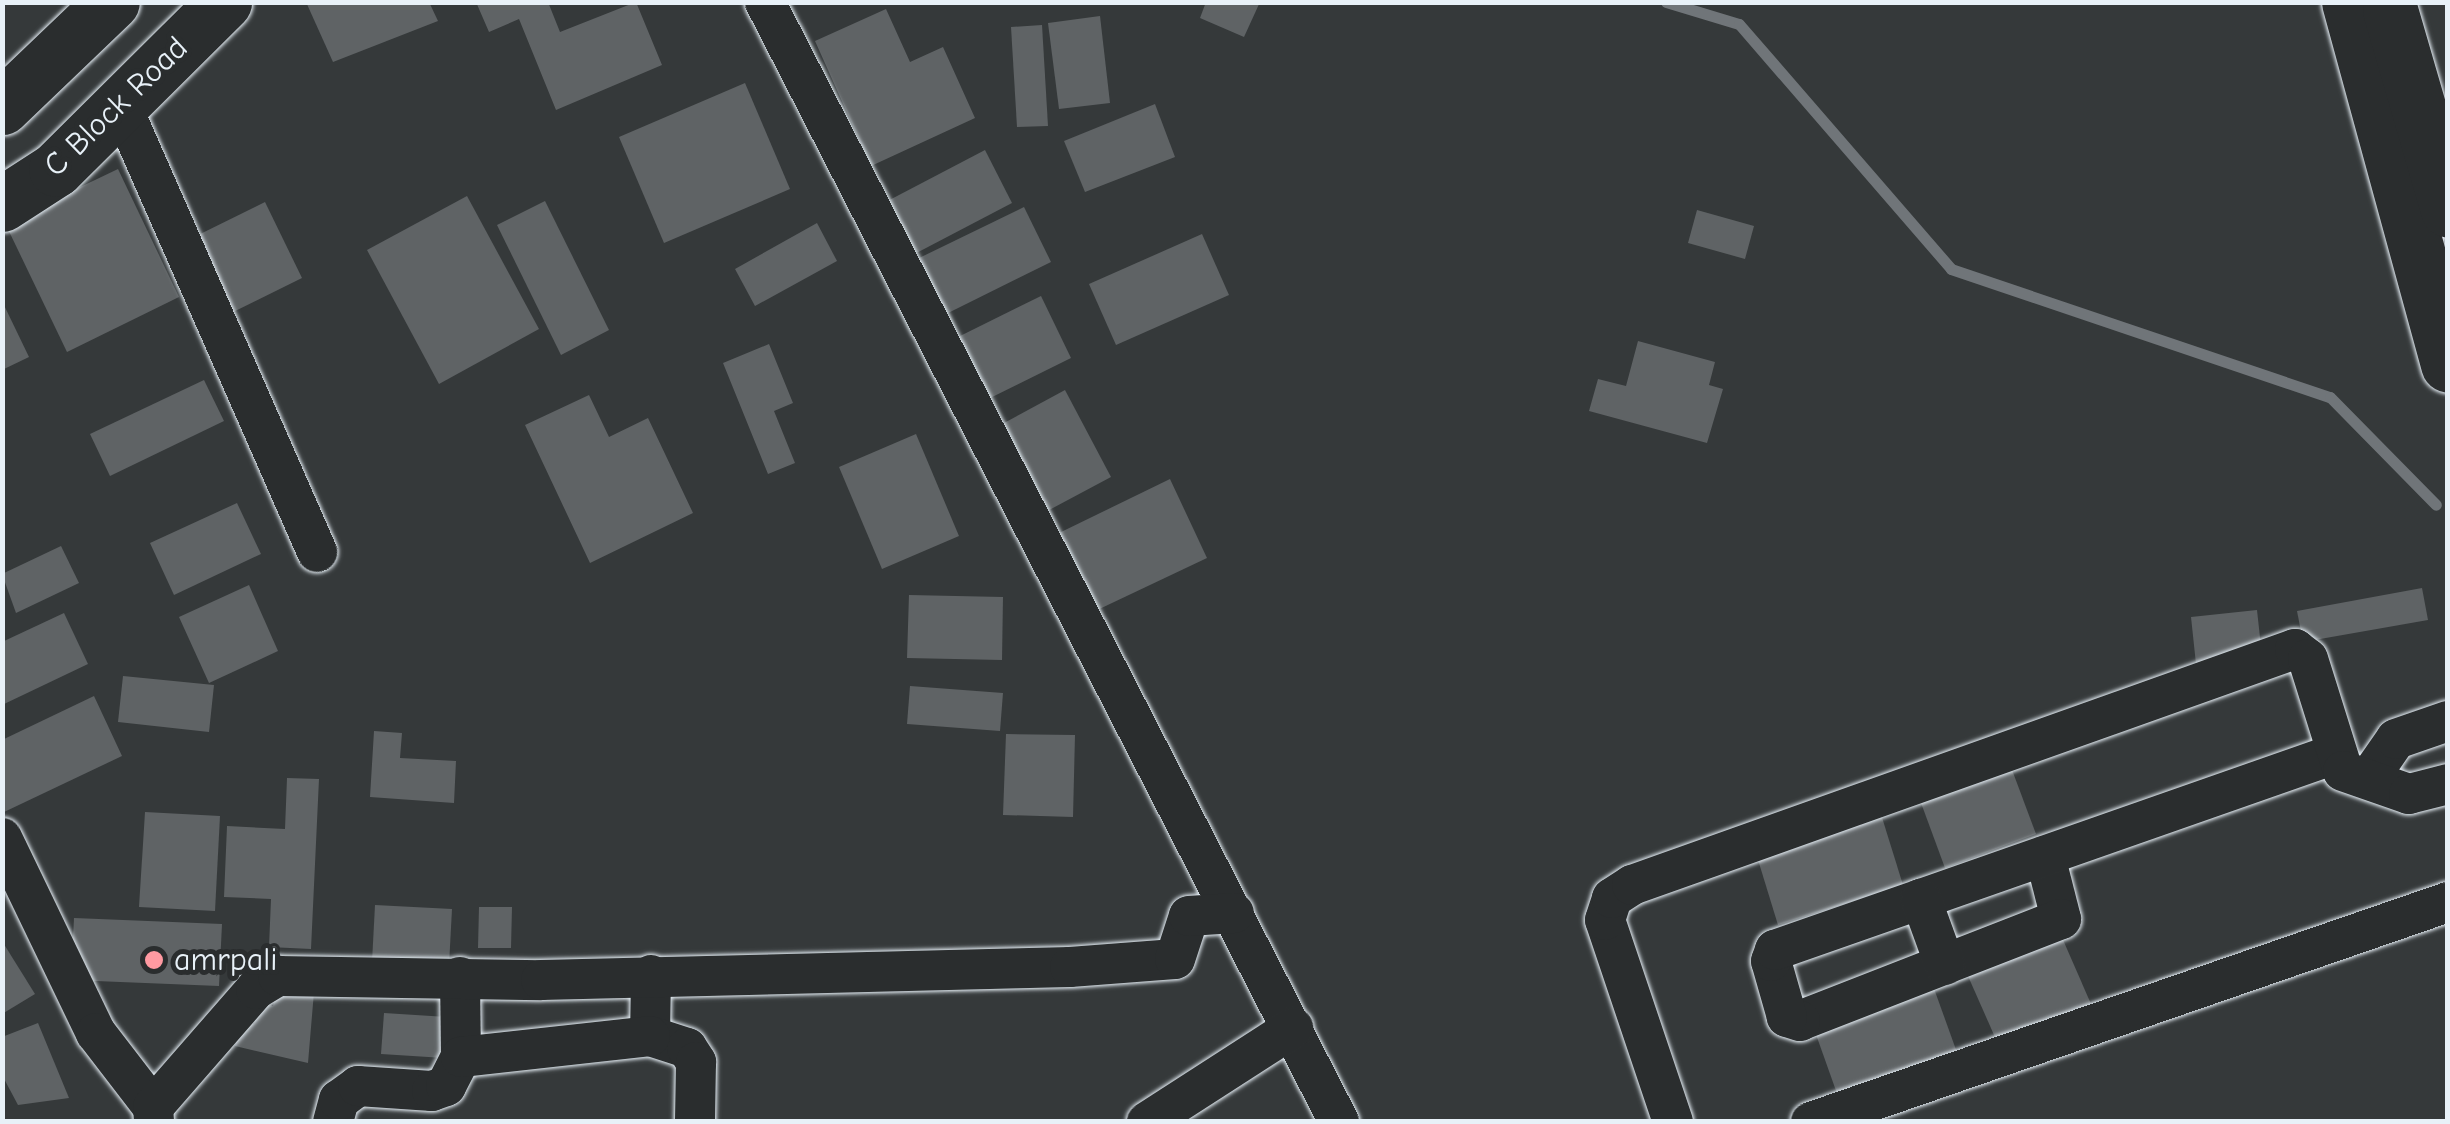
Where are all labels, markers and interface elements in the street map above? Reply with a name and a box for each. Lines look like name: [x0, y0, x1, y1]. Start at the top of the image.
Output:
street label: C Block Road: [36, 29, 196, 185]
place label: amrpali: [174, 941, 277, 979]
marker: amrpali: [143, 949, 165, 971]

